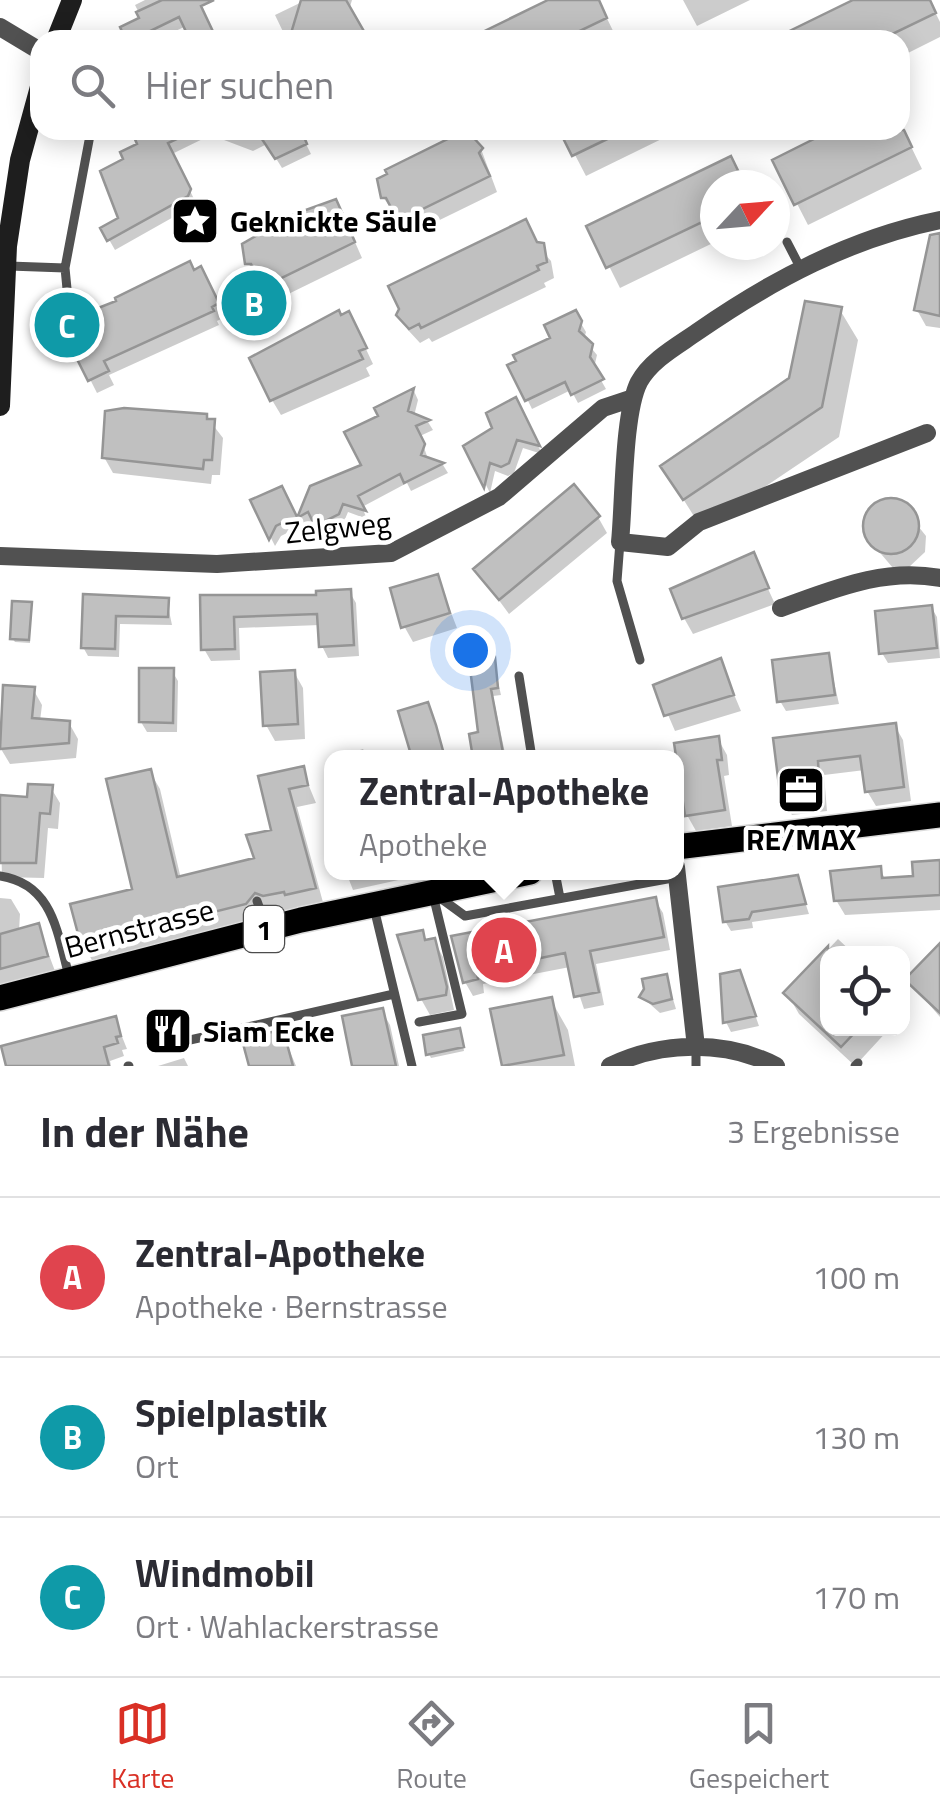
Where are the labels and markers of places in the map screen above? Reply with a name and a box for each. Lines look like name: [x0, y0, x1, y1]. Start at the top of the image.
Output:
place icon: Geknickte Säule: [169, 195, 221, 247]
place label: Geknickte Säule: [230, 198, 437, 244]
pin: B: [222, 266, 286, 340]
pin: C: [34, 288, 100, 362]
office icon: RE/MAX: [775, 764, 827, 816]
place label: RE/MAX: [746, 816, 856, 862]
pin: A: [472, 912, 536, 988]
restaurant icon: Siam Ecke: [142, 1005, 194, 1057]
place label: Siam Ecke: [203, 1008, 334, 1054]

